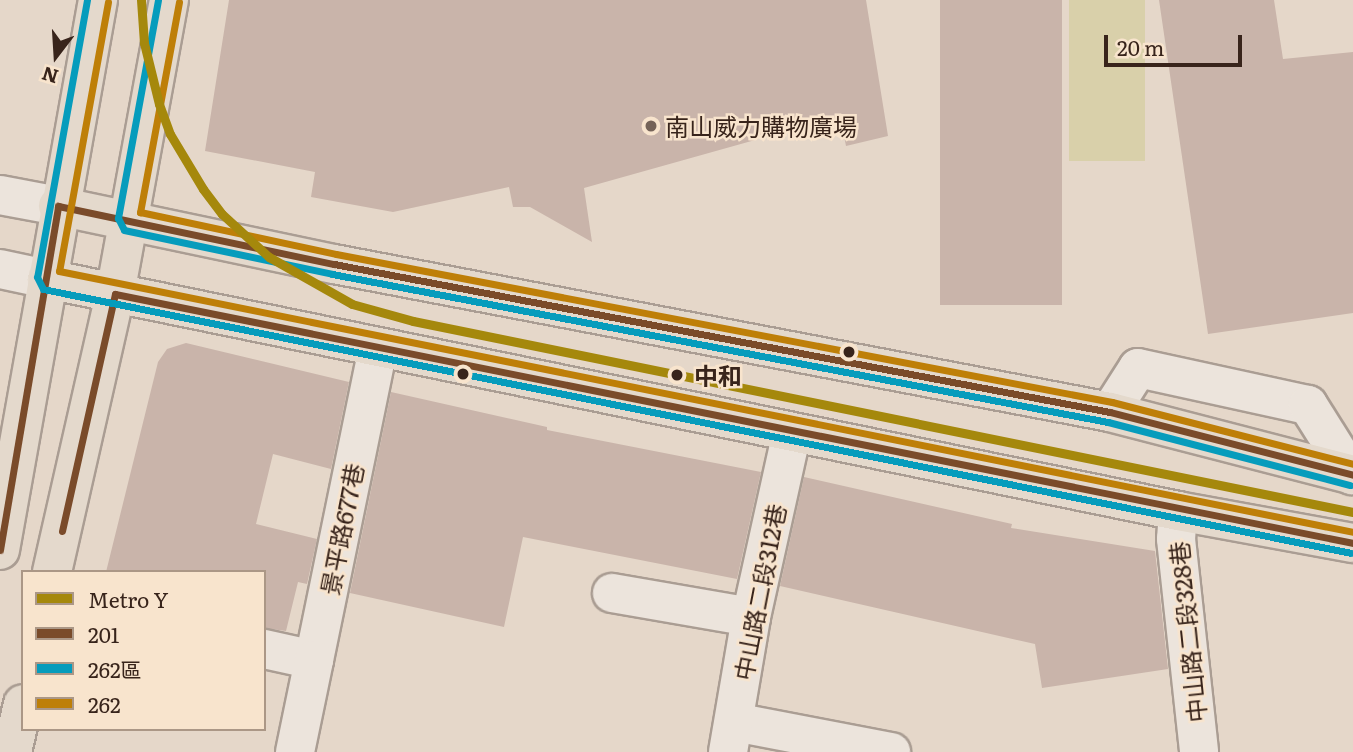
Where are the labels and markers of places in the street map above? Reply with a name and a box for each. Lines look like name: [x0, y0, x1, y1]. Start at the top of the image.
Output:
place label: 南山威力購物廣場: [665, 112, 857, 140]
marker: 南山威力購物廣場: [643, 118, 659, 134]
unlabelled marker: [842, 345, 856, 359]
place label: 中和: [694, 361, 742, 389]
marker: 中和: [666, 364, 688, 386]
unlabelled marker: [456, 367, 470, 381]

